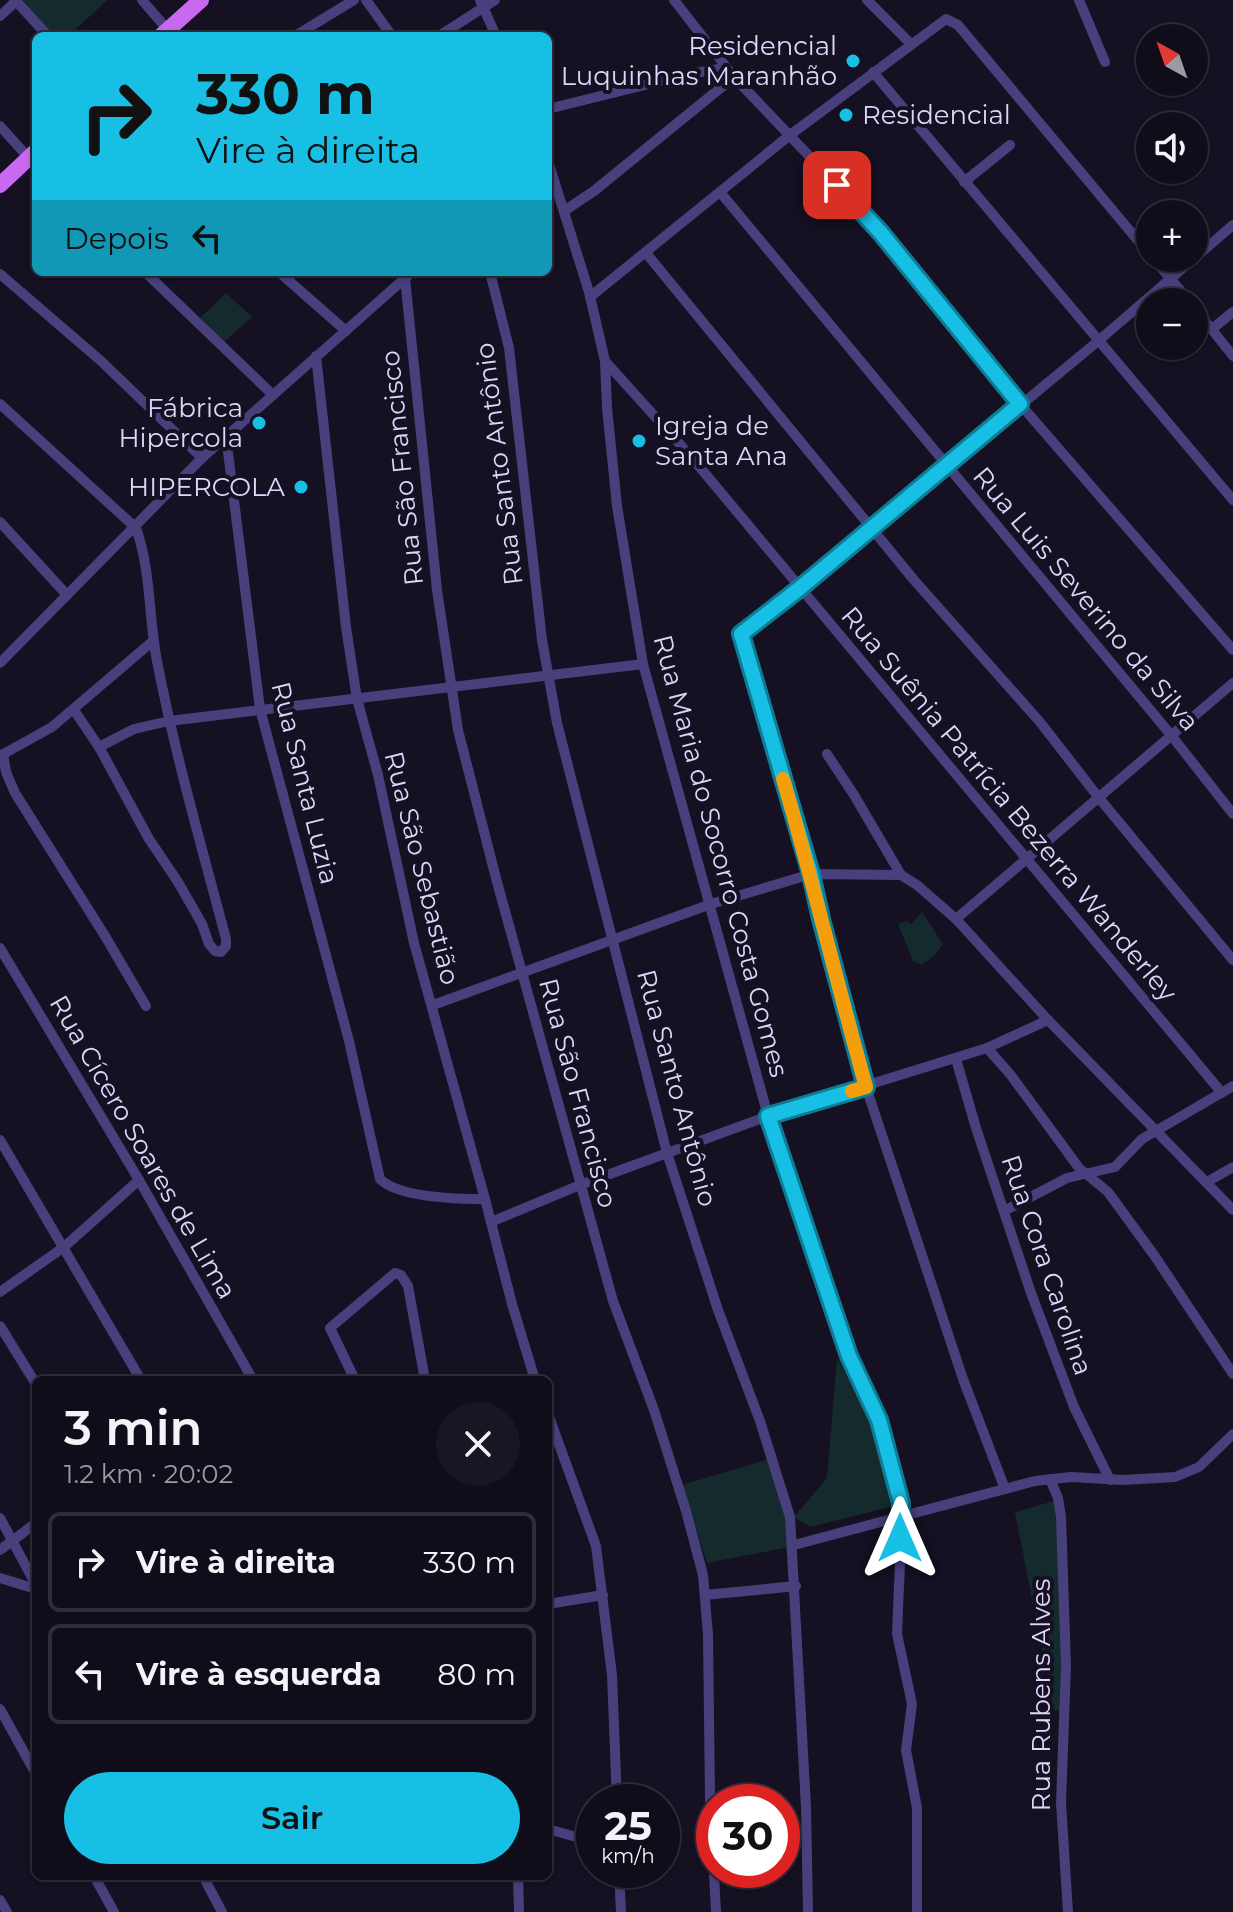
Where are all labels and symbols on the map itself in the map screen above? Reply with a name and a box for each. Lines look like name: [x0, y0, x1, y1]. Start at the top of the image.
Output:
north arrow: [1136, 24, 1208, 96]
place label: Residencial Luquinhas Maranhão: [561, 30, 837, 92]
marker: Residencial Luquinhas Maranhão: [844, 52, 862, 70]
place label: Residencial: [862, 99, 1011, 131]
marker: Residencial: [837, 106, 855, 124]
pin: [803, 151, 871, 219]
street label: Rua Santo Antônio: [468, 341, 530, 587]
street label: Rua São Francisco: [374, 349, 430, 587]
place label: Fábrica Hipercola: [118, 392, 243, 454]
place label: Igreja de Santa Ana: [655, 410, 788, 472]
marker: Fábrica Hipercola: [250, 414, 268, 432]
marker: Igreja de Santa Ana: [630, 432, 648, 450]
street label: Rua Luis Severino da Silva: [966, 460, 1206, 738]
place label: HIPERCOLA: [128, 471, 285, 503]
marker: HIPERCOLA: [292, 478, 310, 496]
street label: Rua Suênia Patrícia Bezerra Wanderley: [834, 600, 1184, 1009]
street label: Rua Maria do Socorro Costa Gomes: [646, 631, 796, 1081]
street label: Rua Santa Luzia: [264, 678, 346, 888]
street label: Rua São Sebastião: [378, 748, 466, 988]
street label: Rua Santo Antônio: [630, 966, 724, 1210]
street label: Rua São Francisco: [532, 975, 624, 1211]
street label: Rua Cícero Soares de Lima: [43, 989, 243, 1305]
street label: Rua Cora Carolina: [994, 1151, 1100, 1379]
position arrow: [858, 1496, 942, 1580]
street label: Rua Rubens Alves: [1025, 1579, 1057, 1811]
speed limit sign: 30: [696, 1784, 800, 1888]

